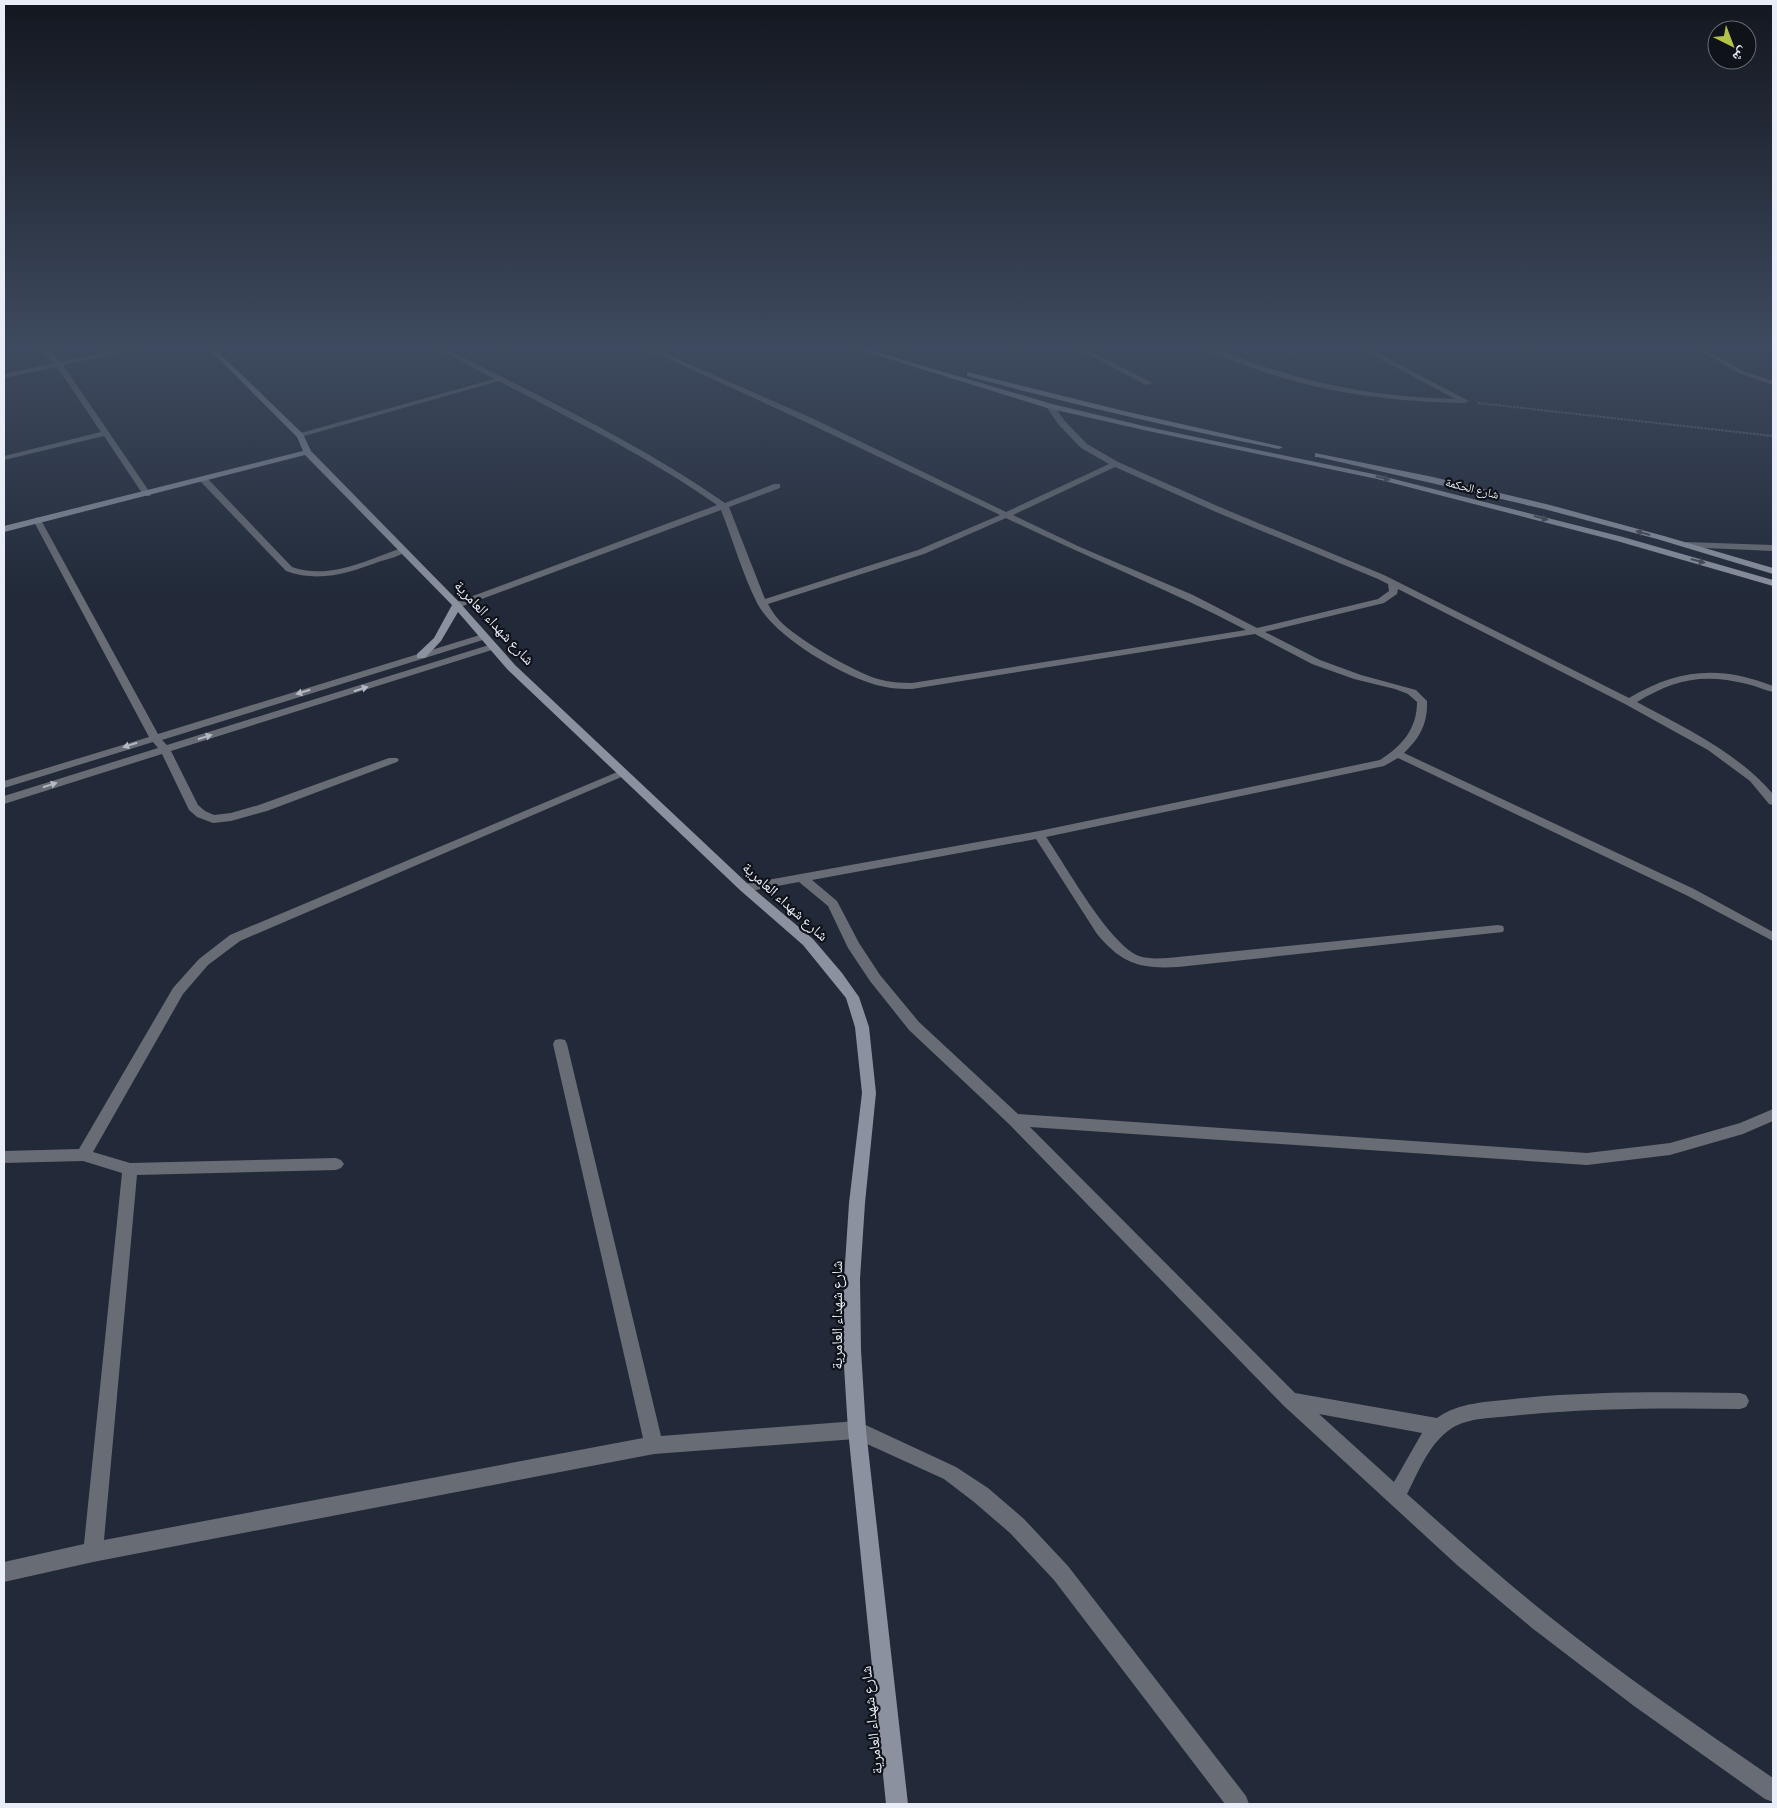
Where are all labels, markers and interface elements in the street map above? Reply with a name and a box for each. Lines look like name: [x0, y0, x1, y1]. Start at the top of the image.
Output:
north arrow: [1707, 20, 1757, 70]
text: ش: [1728, 42, 1752, 66]
one-way arrow: [1376, 474, 1391, 482]
street label: شارع الحكمة: [1444, 474, 1501, 504]
one-way arrow: [1533, 515, 1548, 523]
one-way arrow: [1635, 528, 1650, 536]
one-way arrow: [1690, 557, 1705, 565]
street label: شارع شهداء العامرية: [449, 576, 539, 670]
one-way arrow: [353, 685, 368, 693]
one-way arrow: [295, 689, 310, 697]
one-way arrow: [198, 732, 213, 740]
one-way arrow: [123, 742, 138, 750]
one-way arrow: [43, 781, 58, 789]
street label: شارع شهداء العامرية: [738, 858, 833, 946]
street label: شارع شهداء العامرية: [827, 1260, 848, 1369]
street label: شارع شهداء العامرية: [856, 1665, 888, 1775]

